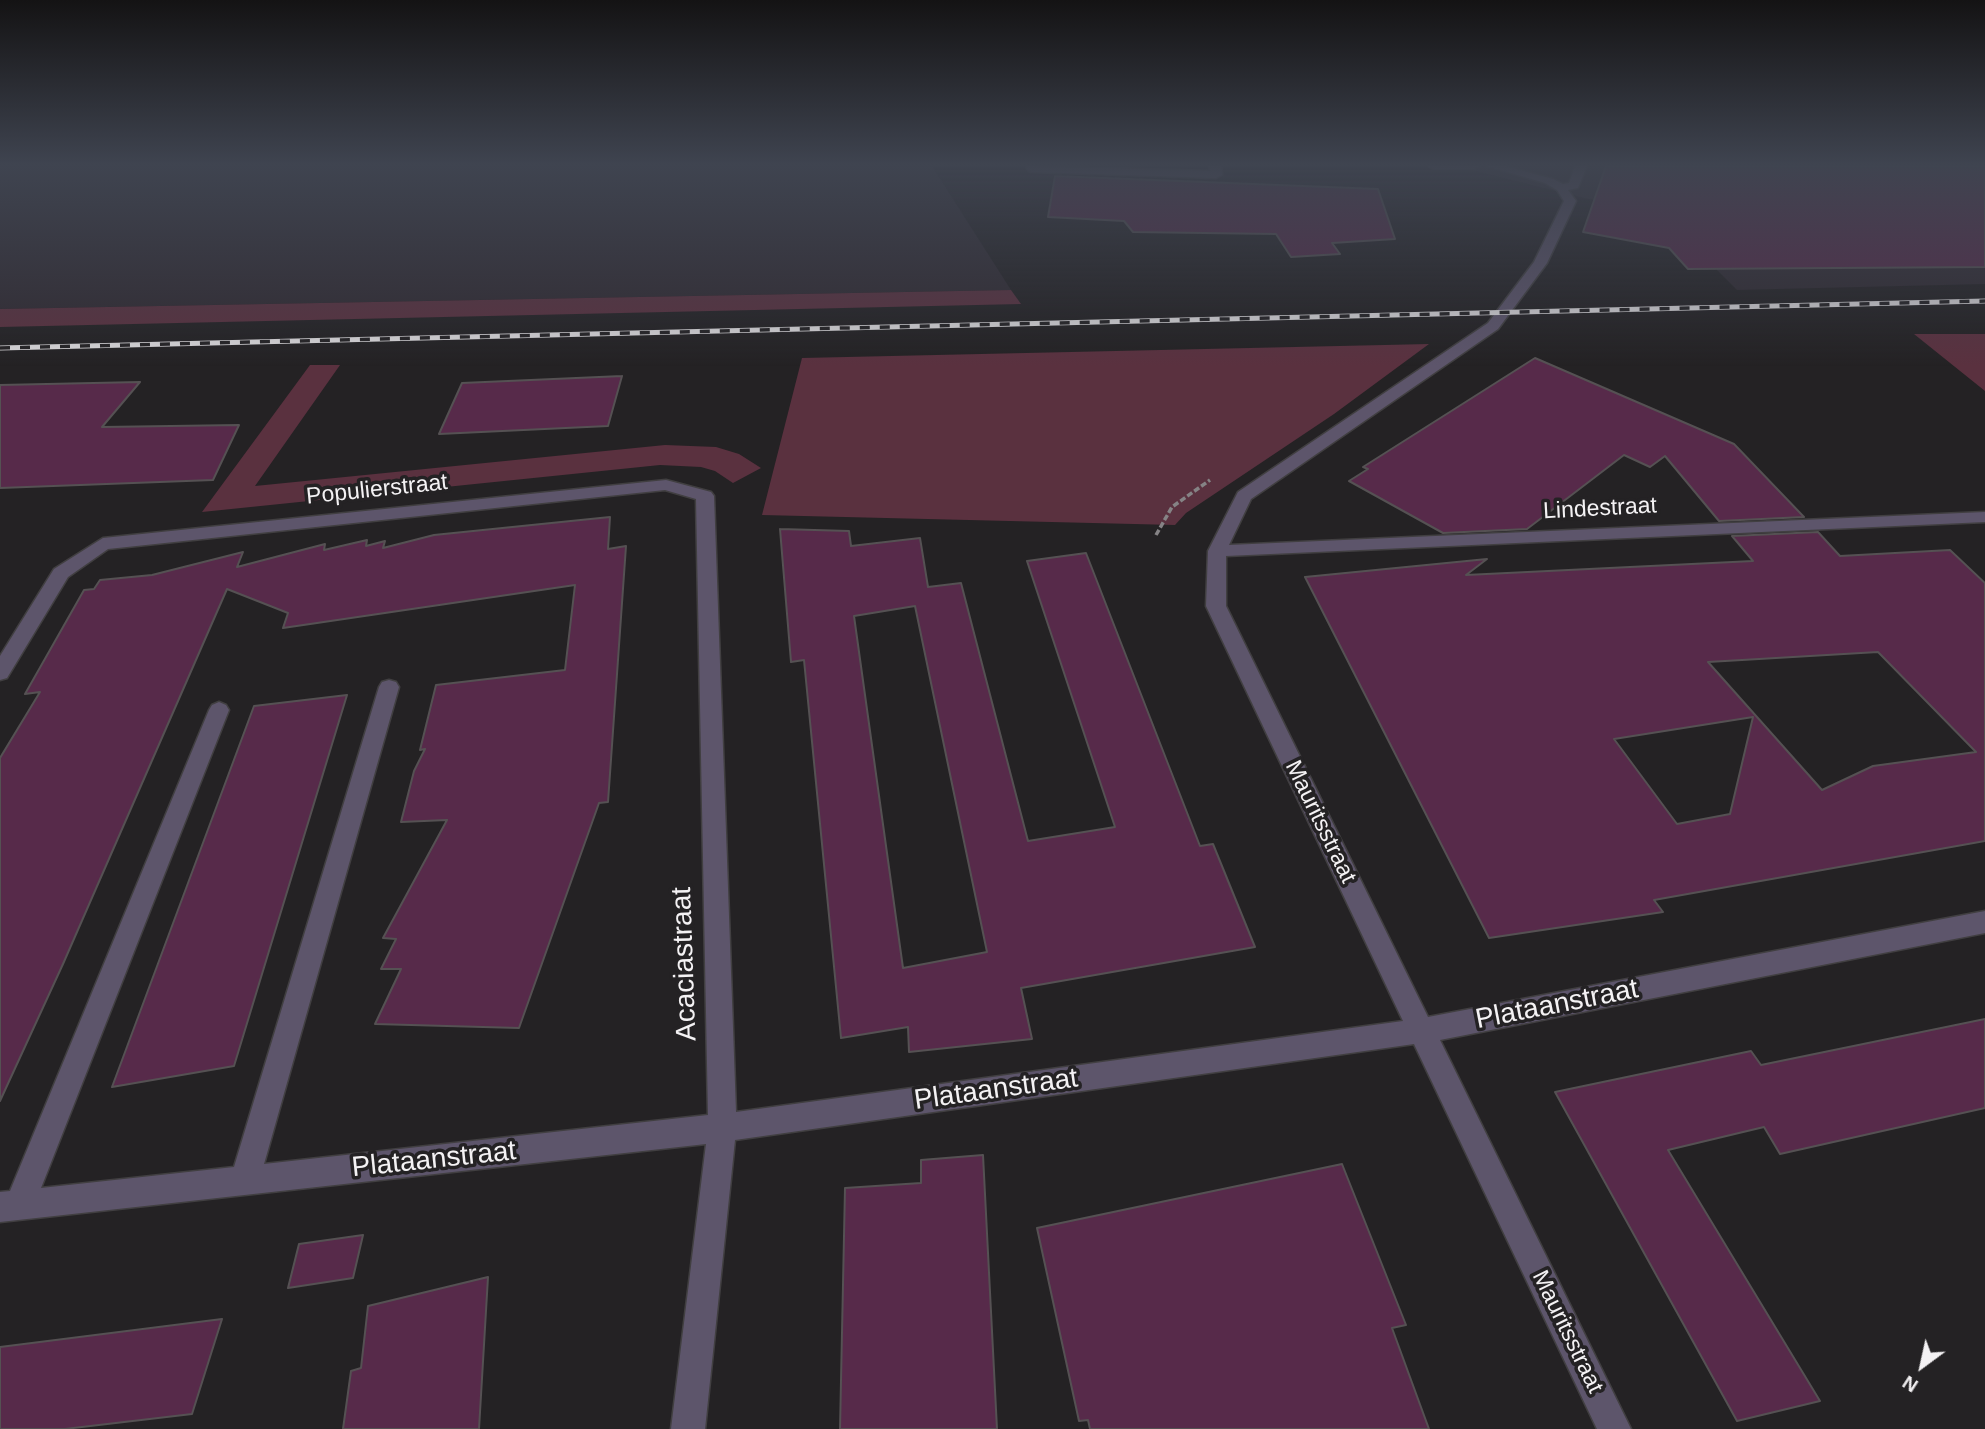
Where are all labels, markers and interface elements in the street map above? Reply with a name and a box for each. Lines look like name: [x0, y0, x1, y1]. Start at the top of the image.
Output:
street label: Populierstraat: [305, 469, 449, 511]
street label: Lindestraat: [1542, 492, 1658, 526]
street label: Mauritsstraat: [1278, 756, 1362, 888]
street label: Acaciastraat: [666, 886, 704, 1042]
street label: Plataanstraat: [1473, 973, 1641, 1037]
street label: Plataanstraat: [912, 1062, 1080, 1118]
street label: Plataanstraat: [350, 1135, 518, 1185]
street label: Mauritsstraat: [1525, 1266, 1609, 1398]
north arrow: [1887, 1331, 1957, 1401]
text: N: [1899, 1371, 1922, 1397]

